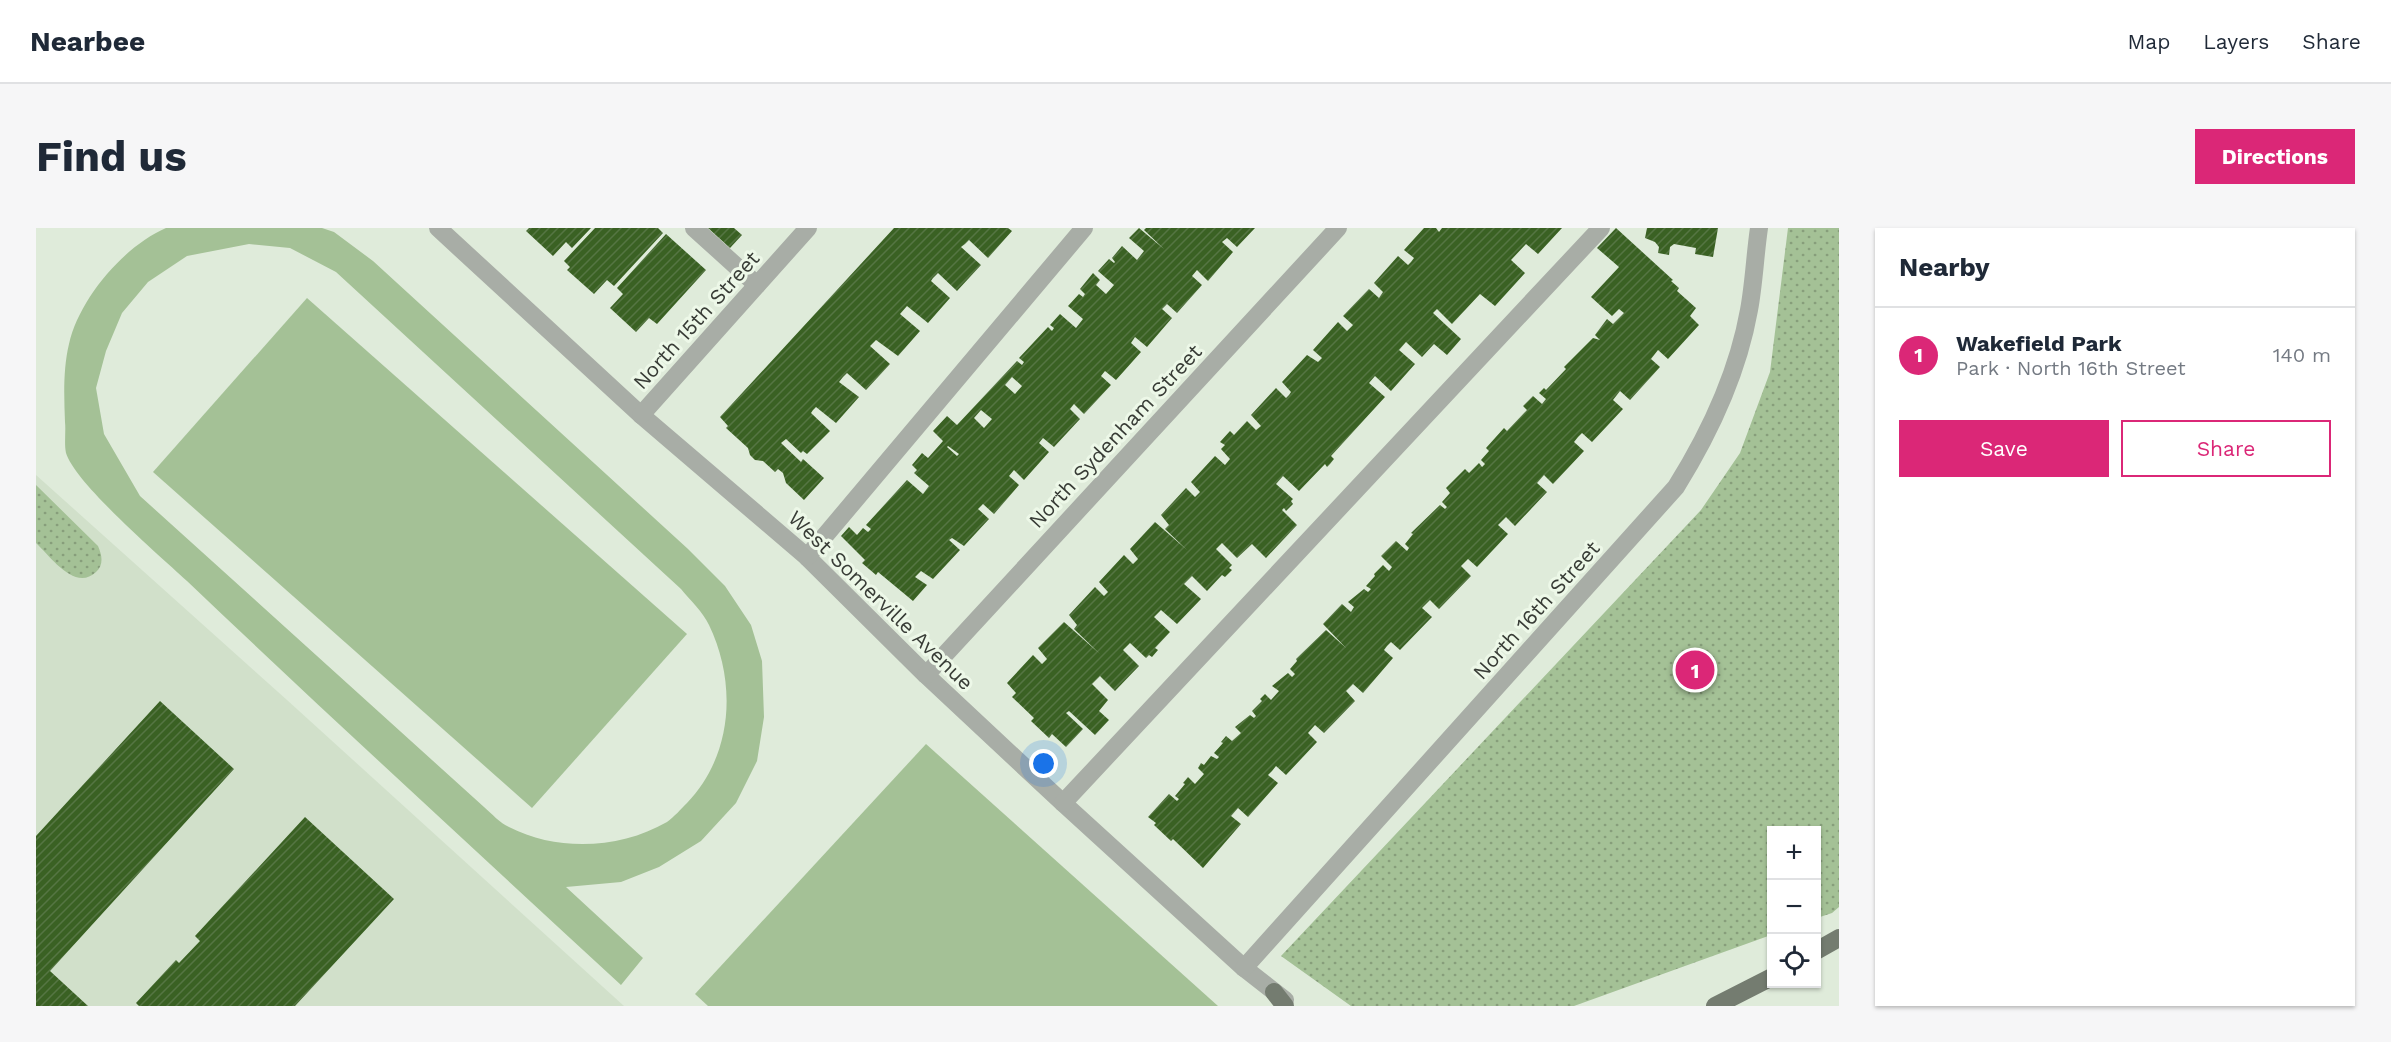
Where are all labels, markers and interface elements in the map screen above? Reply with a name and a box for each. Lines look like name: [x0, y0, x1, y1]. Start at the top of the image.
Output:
text: Nearbee: [30, 25, 145, 58]
text: Map: [2127, 29, 2170, 54]
text: Layers: [2203, 29, 2269, 54]
text: Share: [2302, 29, 2361, 54]
button: Directions: [2195, 129, 2355, 184]
text: Find us: [36, 132, 187, 181]
street label: North 15th Street: [628, 246, 765, 394]
text: Nearby: [1899, 252, 1990, 282]
text: Wakefield Park: [1956, 331, 2122, 356]
street label: North Sydenham Street: [1023, 339, 1207, 533]
text: 1: [1914, 343, 1923, 367]
text: 140 m: [2273, 343, 2331, 367]
text: Park · North 16th Street: [1956, 356, 2186, 380]
button: Save: [1899, 420, 2109, 477]
button: Share: [2121, 420, 2331, 477]
street label: West Somerville Avenue: [783, 505, 979, 695]
street label: North 16th Street: [1467, 536, 1605, 684]
pin: 1: [1676, 648, 1714, 692]
your location: [1029, 749, 1058, 778]
map controls: [1767, 826, 1821, 988]
button: +: [1767, 826, 1821, 880]
button: −: [1767, 880, 1821, 934]
button: locate: [1767, 934, 1821, 988]

